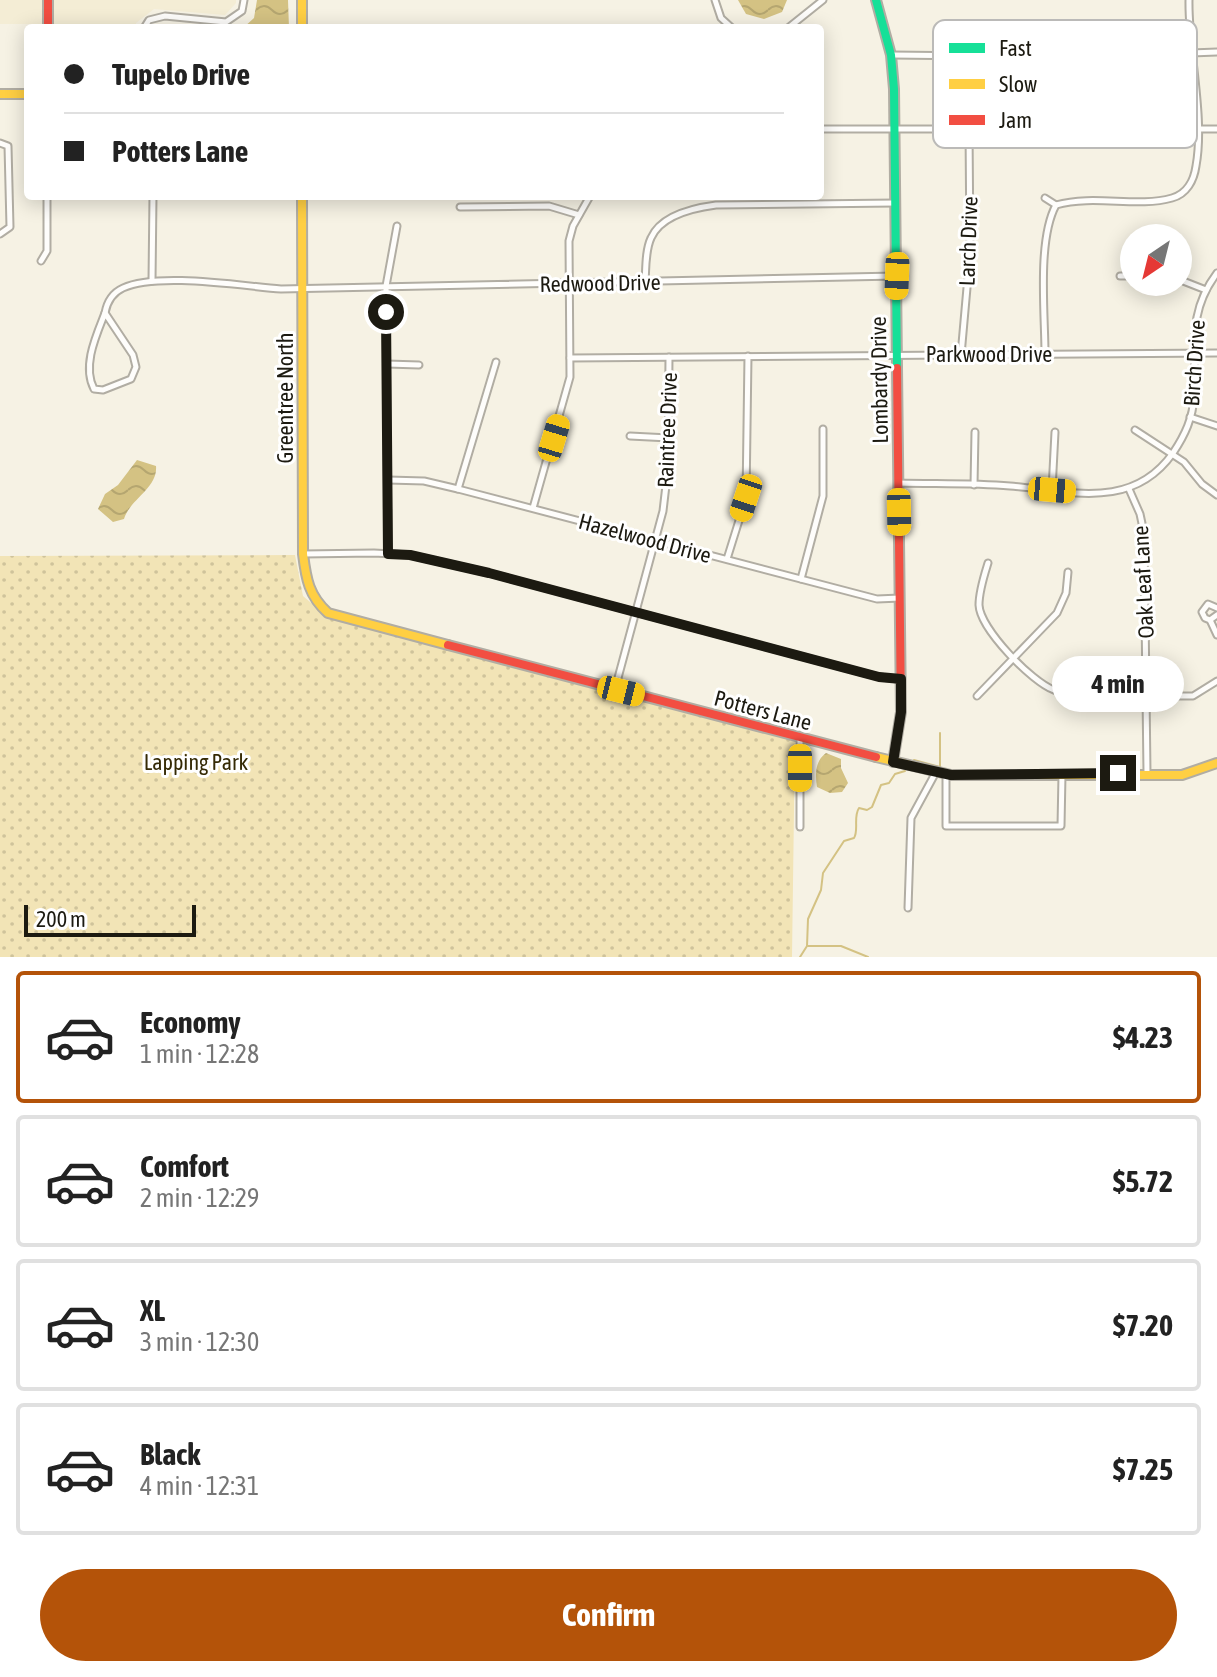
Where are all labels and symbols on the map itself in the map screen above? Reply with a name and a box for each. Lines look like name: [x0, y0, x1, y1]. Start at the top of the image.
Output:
legend: [933, 20, 1197, 148]
text: Fast: [999, 35, 1032, 61]
text: Slow: [999, 71, 1037, 97]
text: Jam: [999, 107, 1032, 133]
street label: Larch Drive: [953, 196, 983, 286]
north arrow: [1120, 224, 1192, 296]
car: [884, 252, 910, 300]
street label: Redwood Drive: [539, 269, 661, 297]
route start: [368, 294, 404, 330]
street label: Lombardy Drive: [865, 316, 893, 444]
street label: Birch Drive: [1178, 319, 1210, 407]
street label: Greentree North: [272, 333, 298, 464]
street label: Parkwood Drive: [926, 341, 1052, 367]
street label: Raintree Drive: [652, 372, 682, 488]
car: [536, 412, 572, 464]
car: [727, 471, 765, 525]
car: [1027, 476, 1077, 504]
car: [887, 488, 911, 536]
street label: Hazelwood Drive: [576, 508, 714, 568]
street label: Oak Leaf Lane: [1127, 525, 1159, 639]
callout: 4 min: [1052, 657, 1184, 713]
car: [595, 674, 647, 708]
street label: Potters Lane: [711, 684, 815, 736]
car: [788, 744, 812, 792]
park label: Lapping Park: [144, 749, 249, 775]
route end: [1100, 755, 1136, 791]
scale bar: [24, 901, 196, 937]

